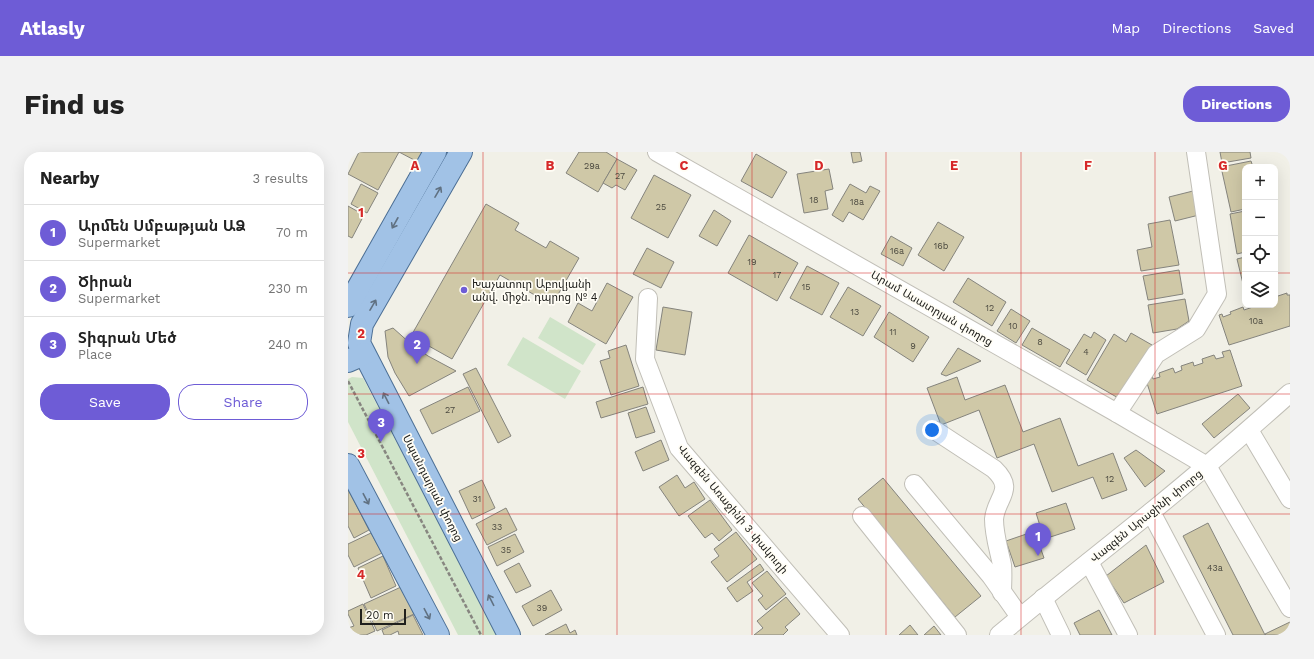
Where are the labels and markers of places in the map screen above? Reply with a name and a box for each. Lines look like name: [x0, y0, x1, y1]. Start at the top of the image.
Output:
place label: Խաչատուր Աբովյանի անվ. միջն. դպրոց № 4: [472, 278, 598, 304]
marker: Խաչատուր Աբովյանի անվ. միջն. դպրոց № 4: [459, 285, 469, 295]
pin: 2: [404, 331, 430, 364]
pin: 3: [368, 409, 394, 442]
pin: 1: [1025, 523, 1051, 556]

